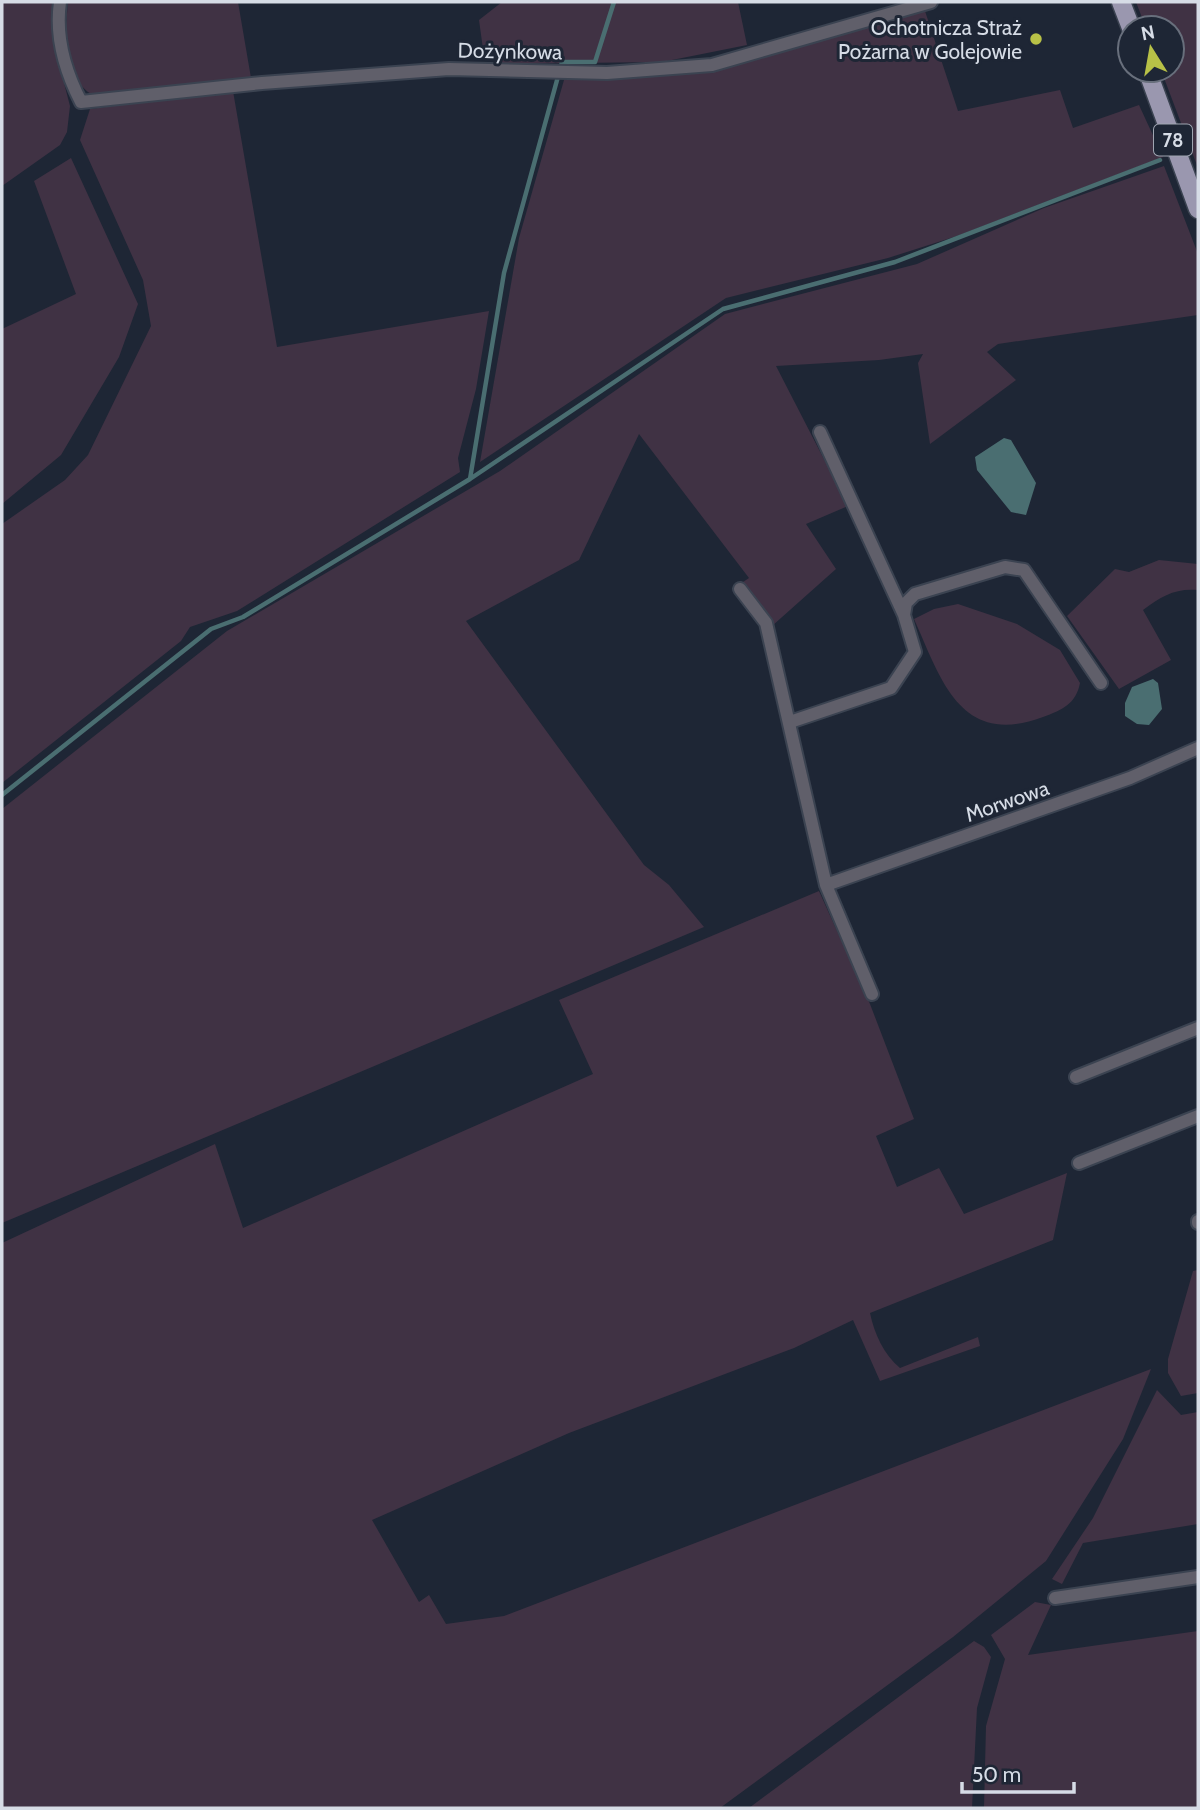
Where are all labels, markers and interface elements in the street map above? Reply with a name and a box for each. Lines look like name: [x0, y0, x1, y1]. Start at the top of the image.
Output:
north arrow: [1116, 14, 1186, 84]
place label: Ochotnicza Straż Pożarna w Golejowie: [838, 15, 1022, 65]
text: N: [1139, 20, 1157, 45]
marker: Ochotnicza Straż Pożarna w Golejowie: [1028, 31, 1044, 47]
street label: Dożynkowa: [458, 38, 562, 64]
road number: 78: [1154, 124, 1192, 156]
street label: Morwowa: [962, 775, 1052, 827]
scale bar: [962, 1750, 1074, 1794]
text: 50 m: [972, 1762, 1021, 1787]

